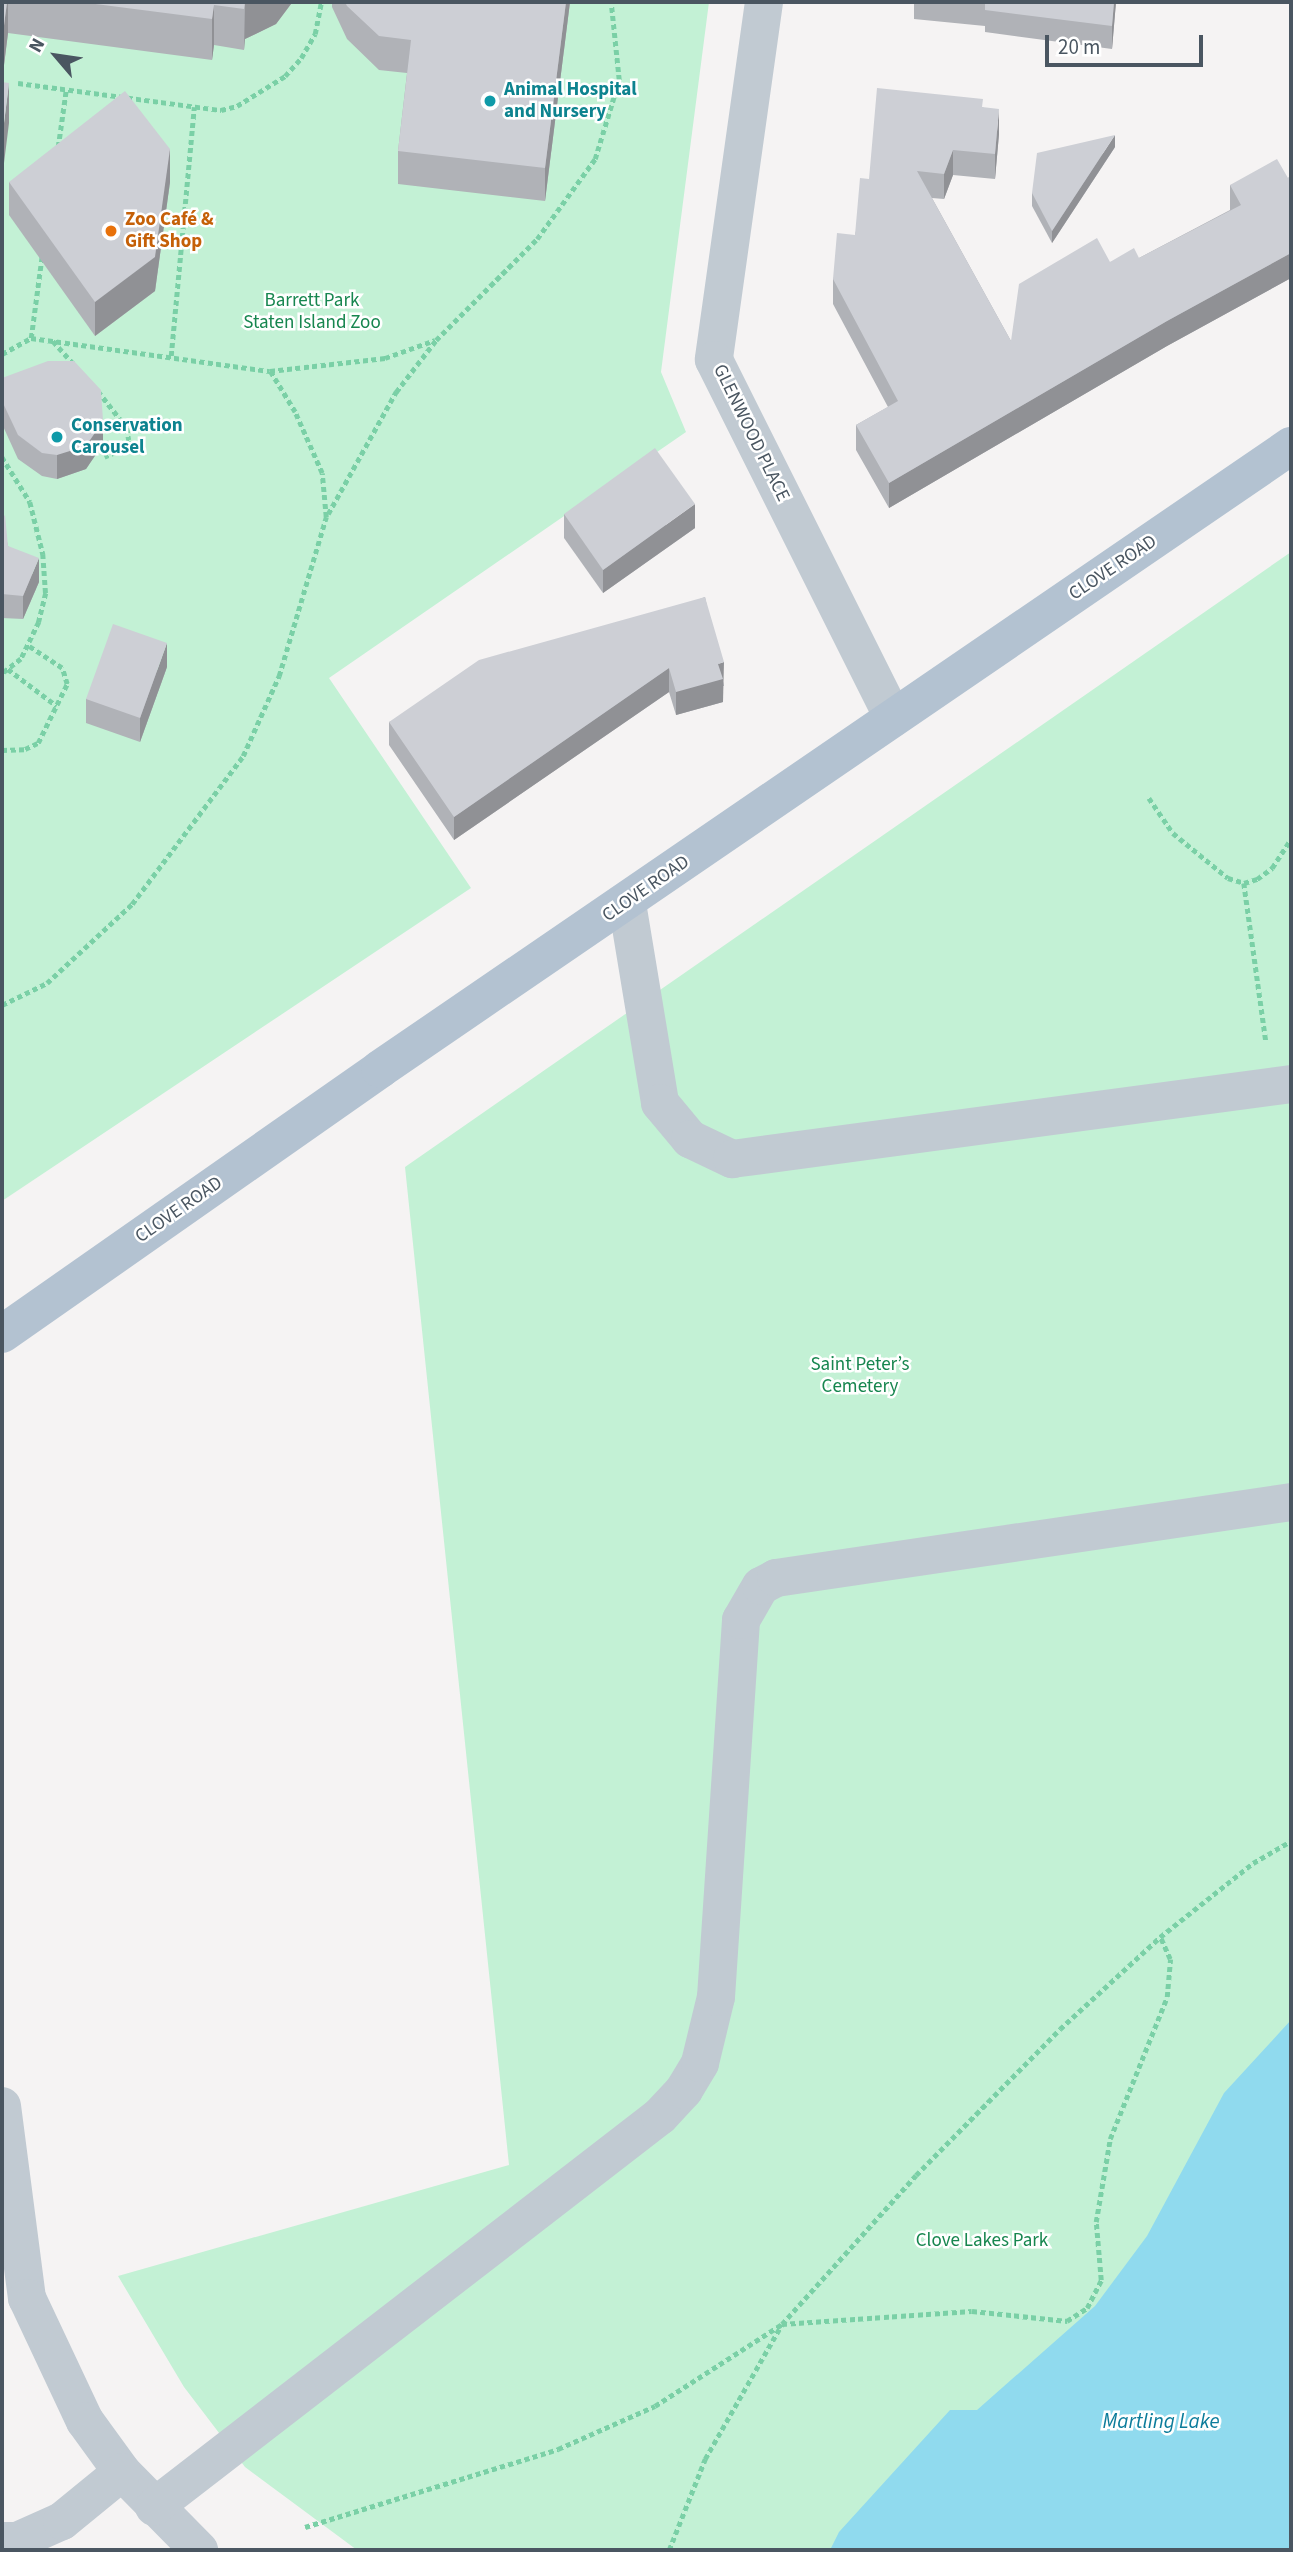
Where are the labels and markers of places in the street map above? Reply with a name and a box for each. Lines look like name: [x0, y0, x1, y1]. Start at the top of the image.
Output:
place label: Animal Hospital and Nursery: [504, 79, 637, 123]
marker: Animal Hospital and Nursery: [482, 93, 498, 109]
place label: Zoo Café & Gift Shop: [125, 209, 214, 253]
marker: Zoo Café & Gift Shop: [103, 223, 119, 239]
place label: Conservation Carousel: [71, 415, 183, 459]
marker: Conservation Carousel: [49, 429, 65, 445]

